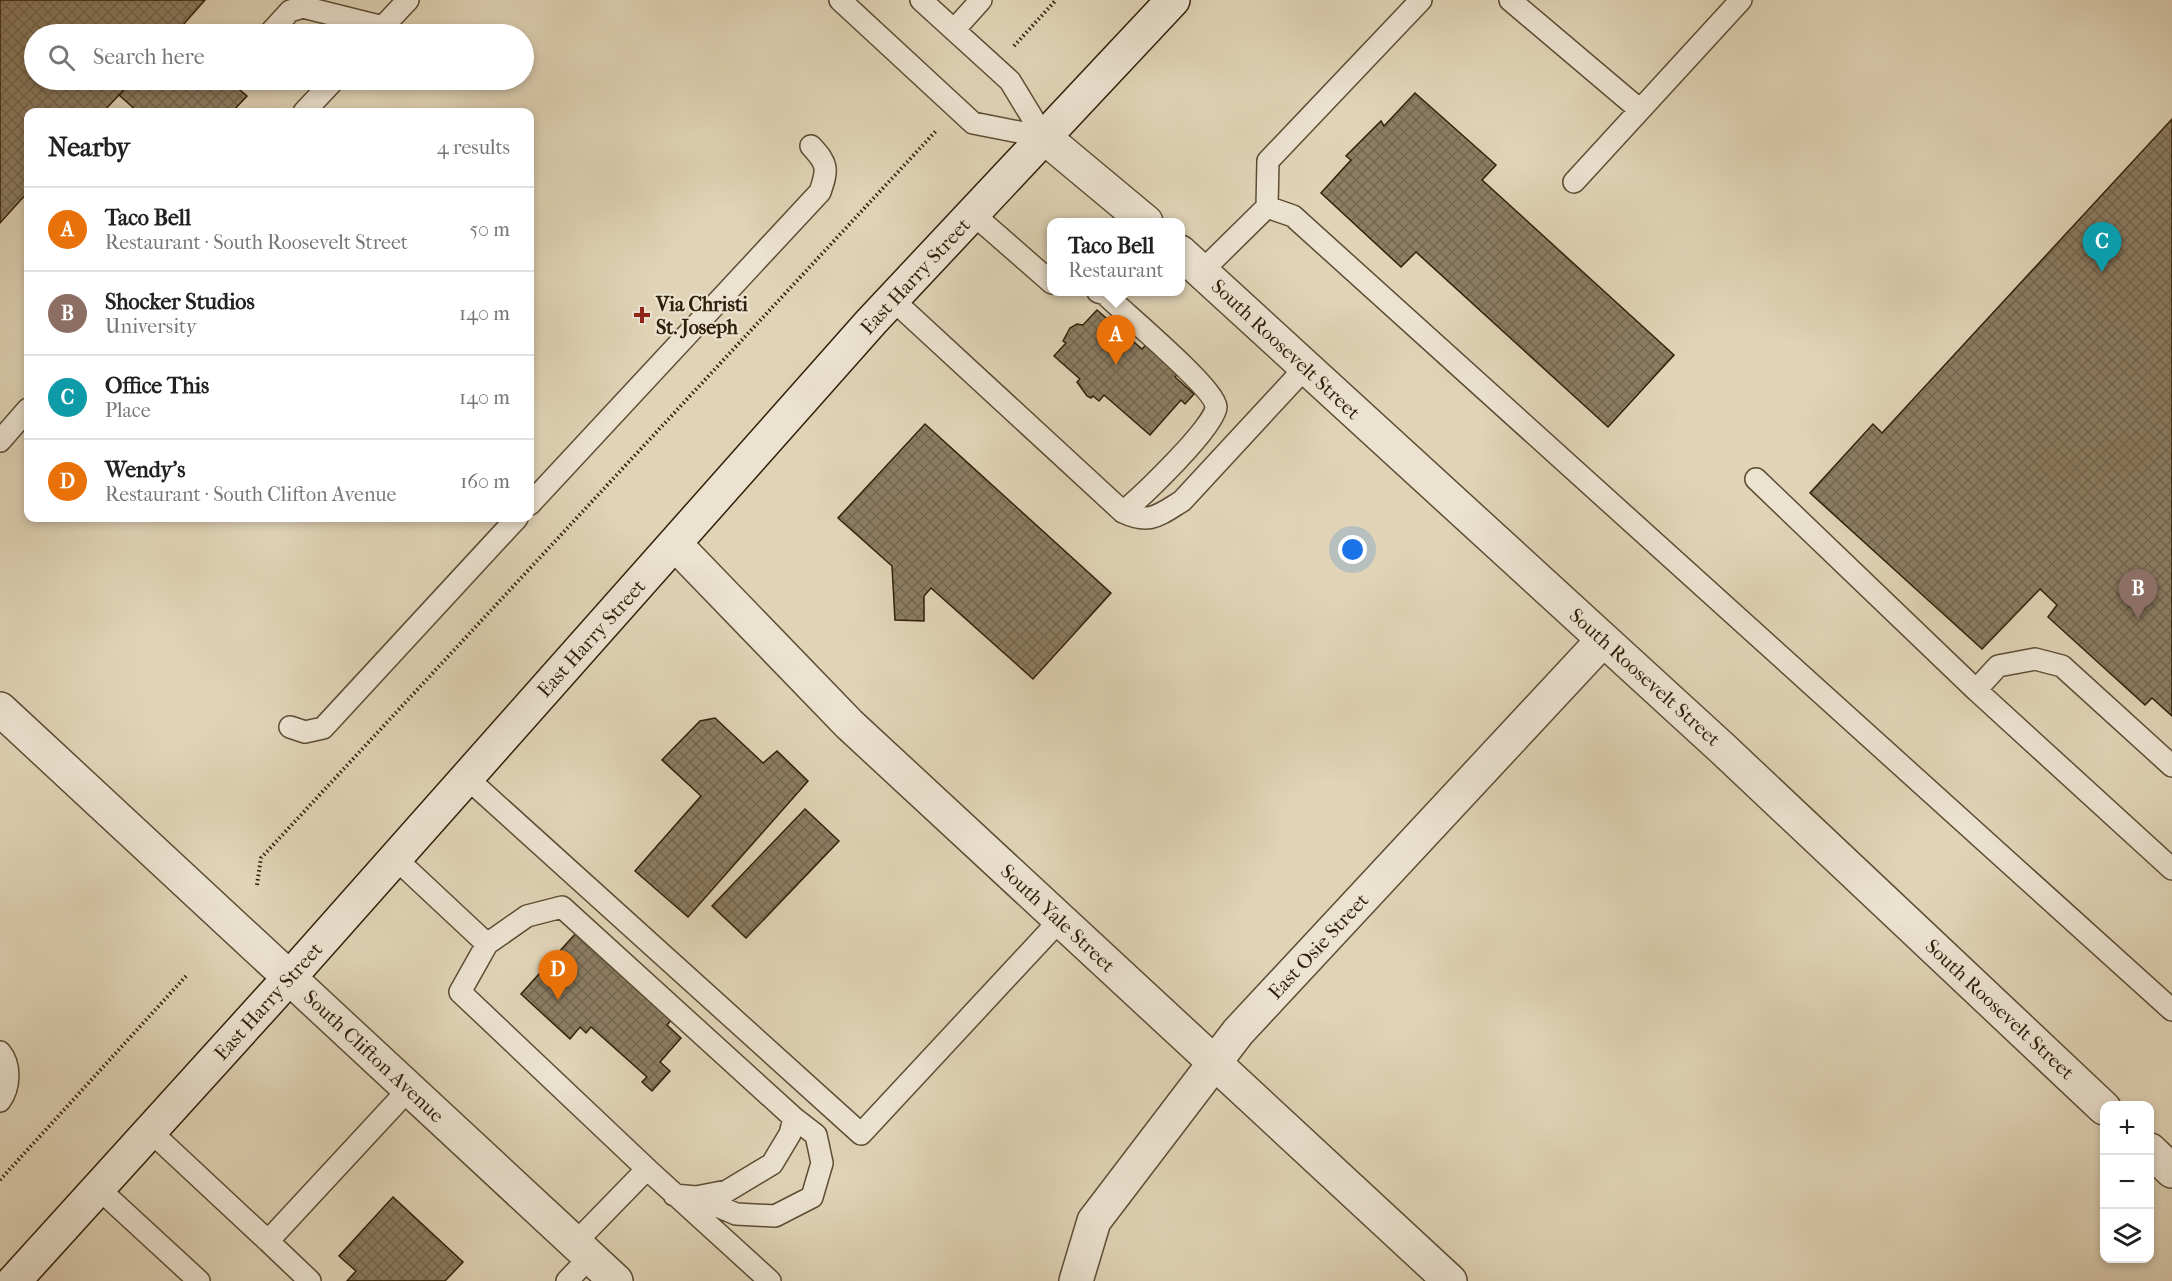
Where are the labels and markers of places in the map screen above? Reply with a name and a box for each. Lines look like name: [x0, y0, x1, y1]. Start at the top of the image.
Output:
pin: C: [2082, 222, 2122, 272]
place label: Via Christi St. Joseph: [655, 293, 749, 339]
marker: Via Christi St. Joseph: [633, 306, 651, 324]
pin: A: [1096, 316, 1136, 365]
pin: B: [2118, 570, 2158, 619]
pin: D: [538, 950, 578, 1000]

